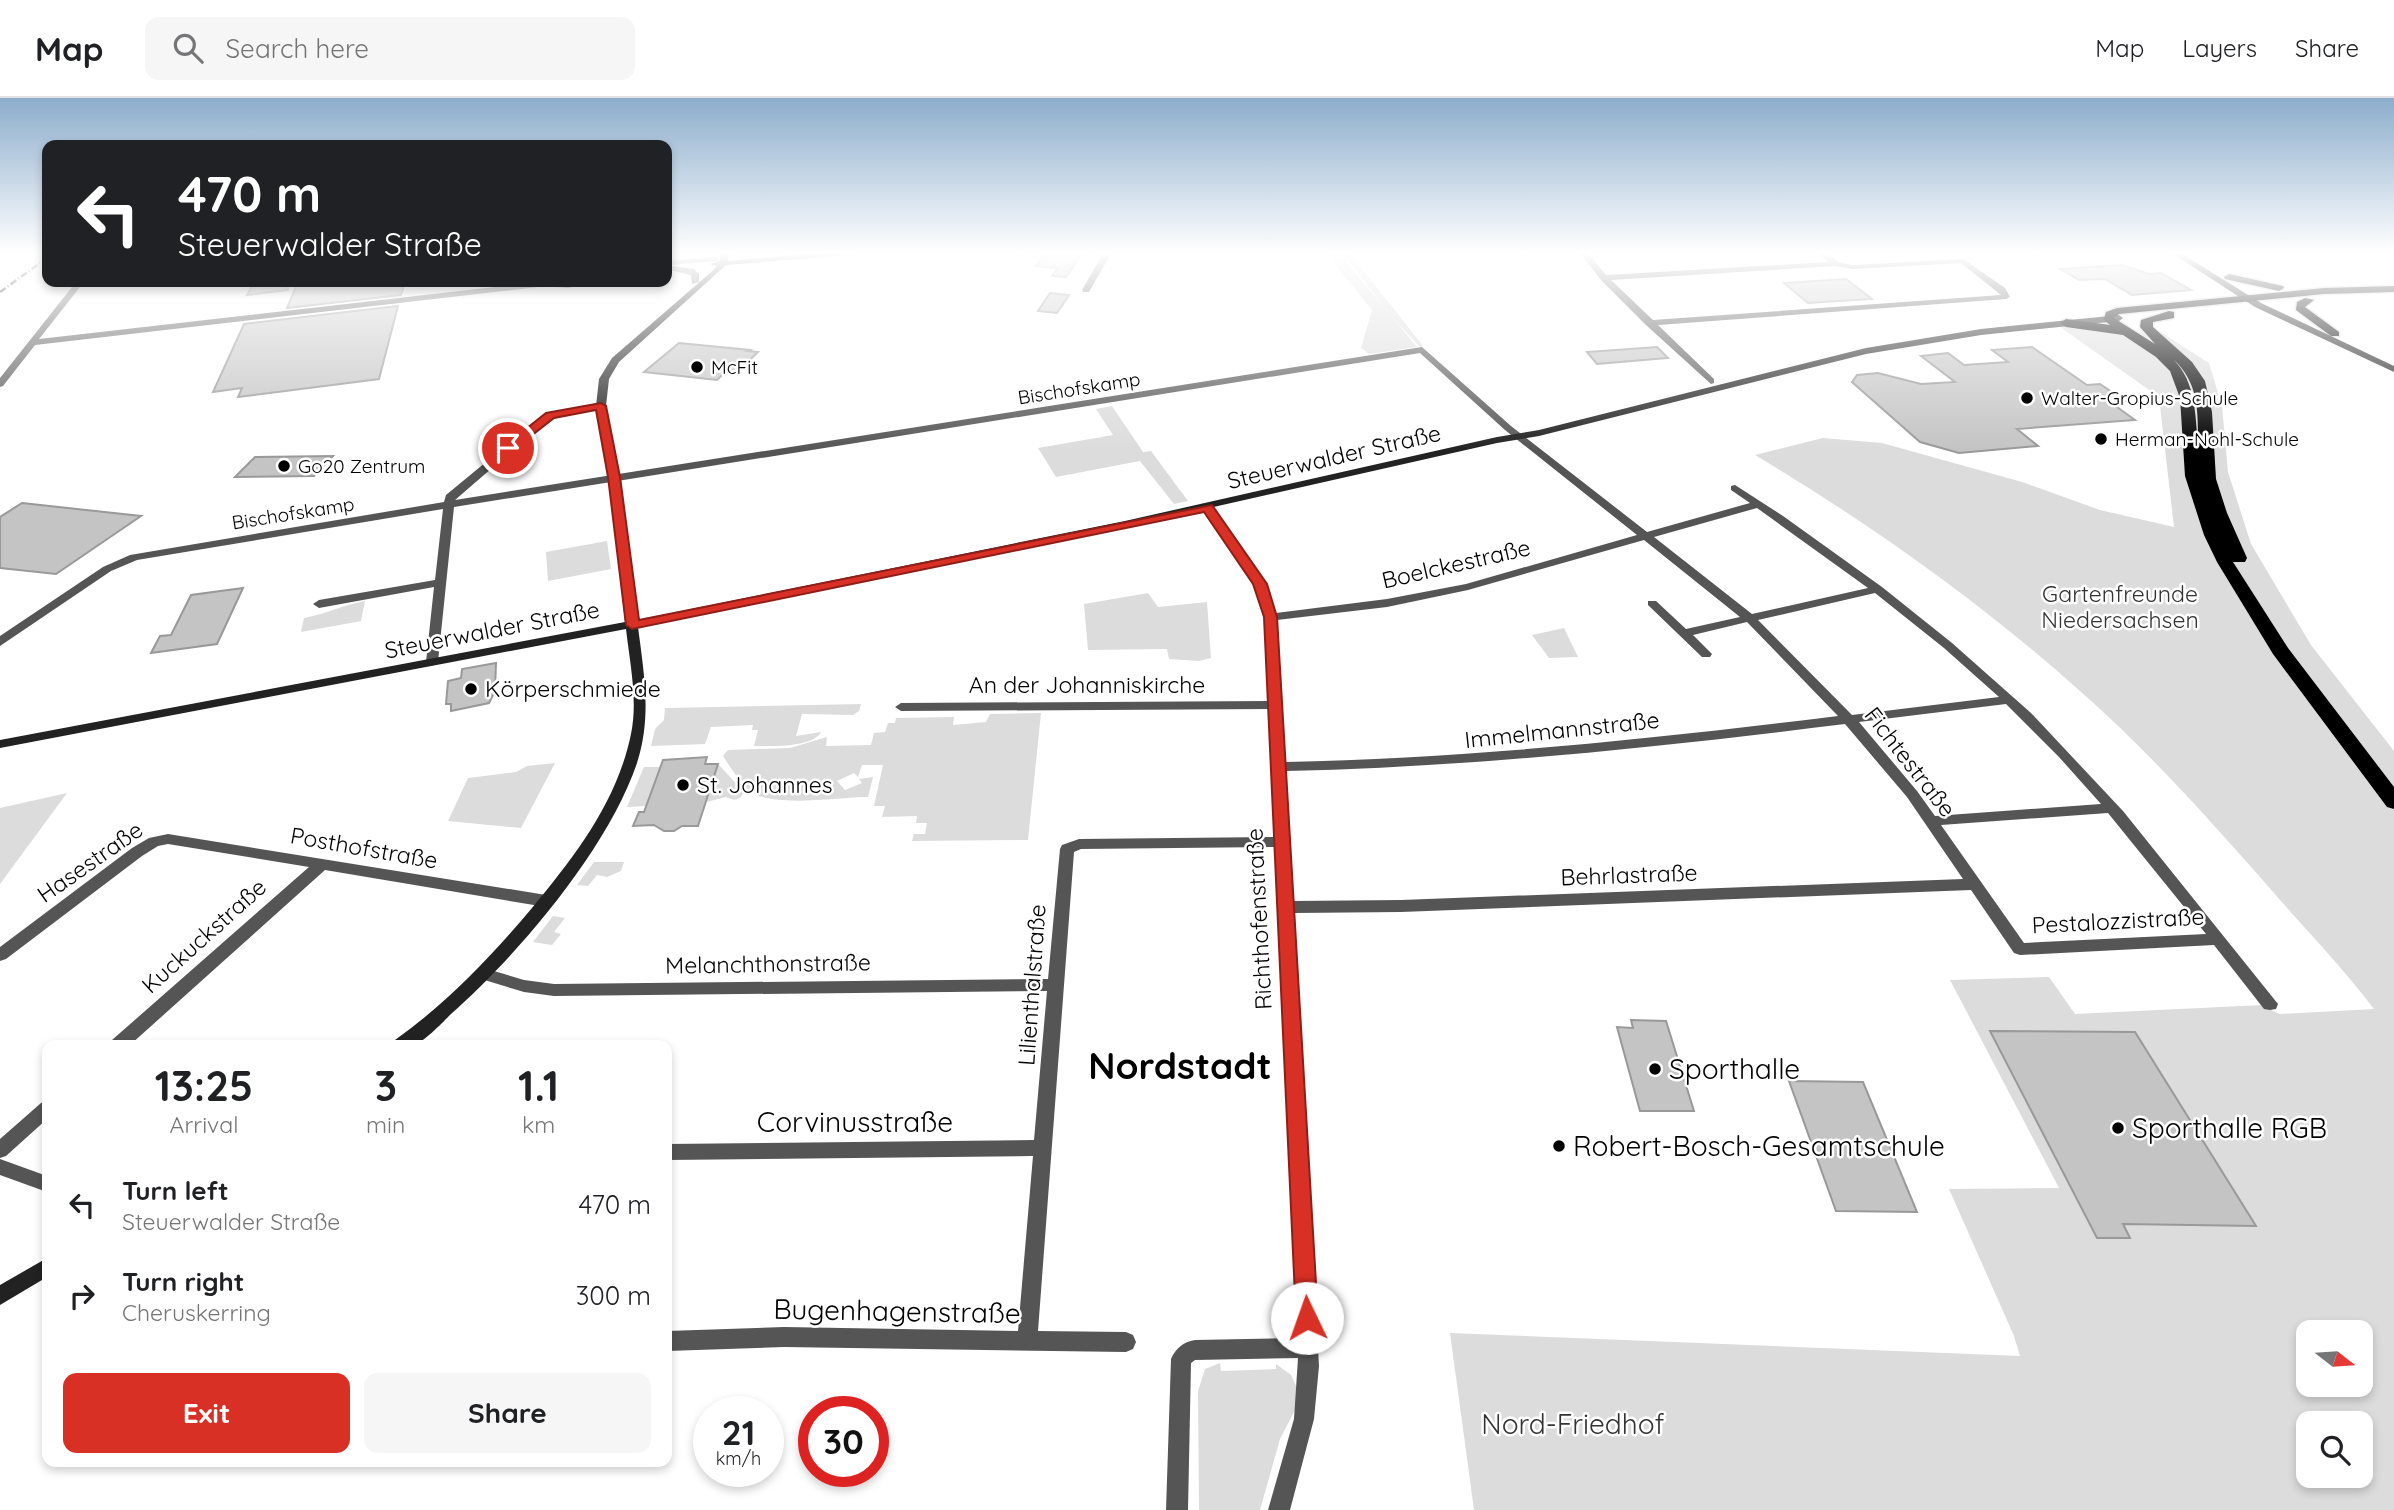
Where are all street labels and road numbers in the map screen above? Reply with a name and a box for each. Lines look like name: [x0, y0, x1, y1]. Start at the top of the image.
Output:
street label: Bischofskamp: [1016, 366, 1142, 410]
street label: Steuerwalder Straße: [1224, 418, 1444, 495]
street label: Bischofskamp: [230, 491, 356, 535]
street label: Boelckestraße: [1379, 532, 1533, 595]
street label: Steuerwalder Straße: [382, 594, 602, 665]
street label: An der Johanniskirche: [969, 670, 1205, 699]
street label: Fichtestraße: [1858, 701, 1962, 822]
street label: Immelmannstraße: [1463, 705, 1661, 754]
street label: Hasestraße: [31, 815, 148, 909]
street label: Posthofstraße: [288, 820, 440, 875]
street label: Richthofenstraße: [1239, 827, 1278, 1011]
street label: Behrlastraße: [1560, 858, 1698, 891]
street label: Kuckuckstraße: [135, 872, 272, 999]
street label: Pestalozzistraße: [2031, 902, 2205, 940]
street label: Lilienthalstraße: [1011, 903, 1052, 1067]
street label: Melanchthonstraße: [665, 947, 871, 980]
street label: Corvinusstraße: [757, 1104, 953, 1139]
street label: Bugenhagenstraße: [773, 1291, 1021, 1330]

